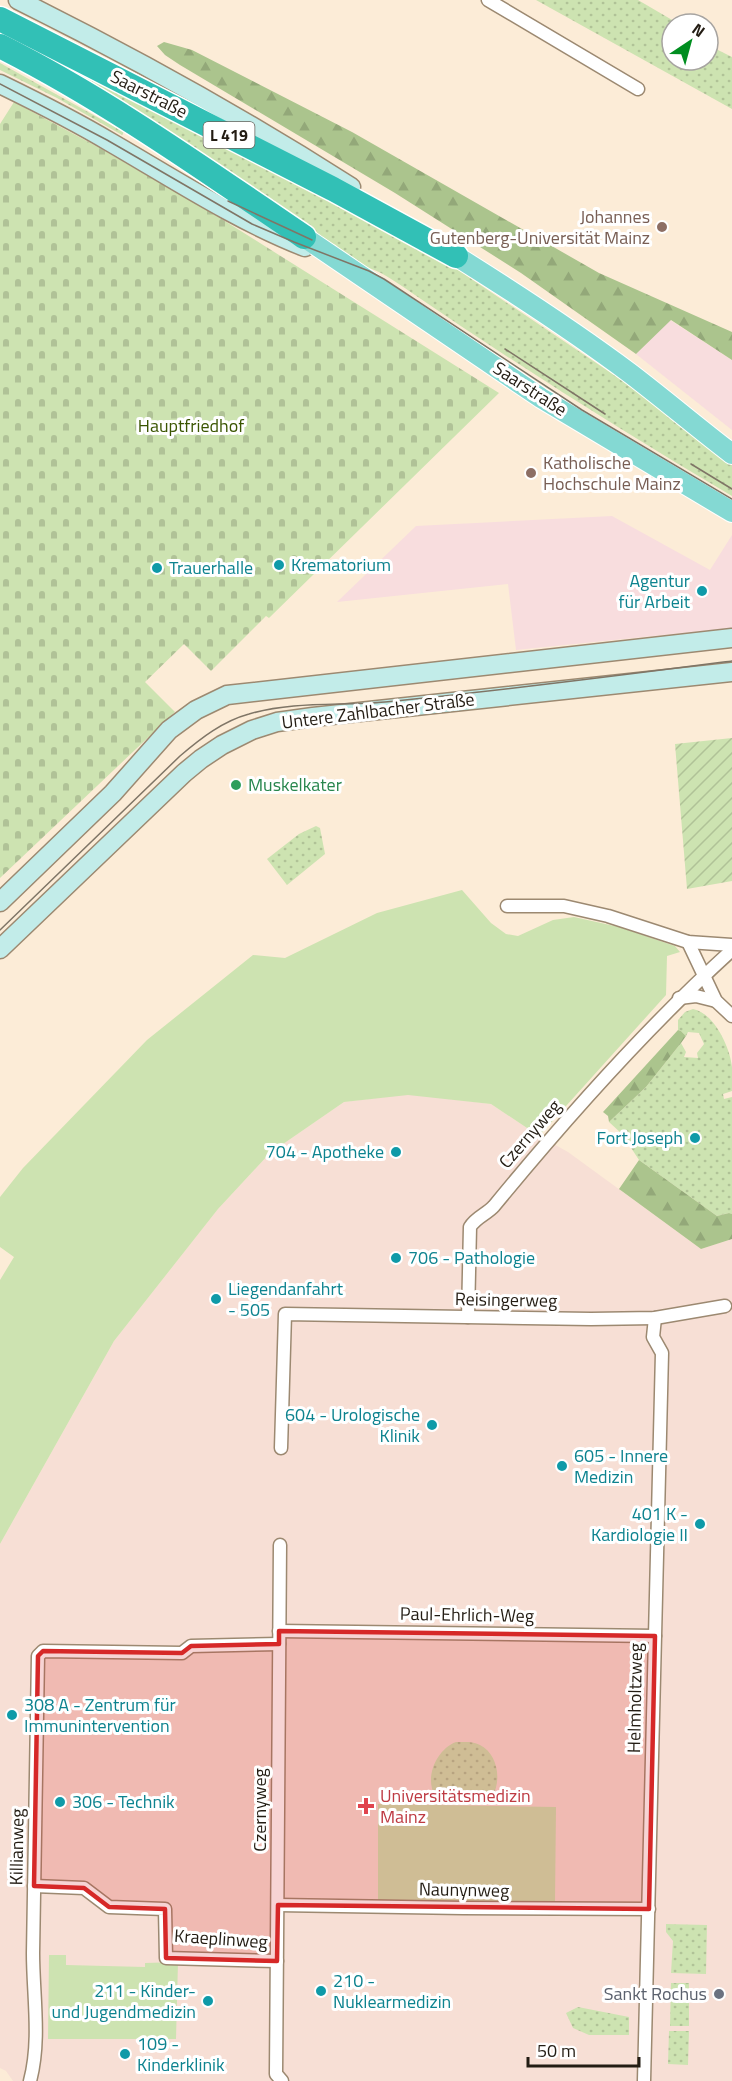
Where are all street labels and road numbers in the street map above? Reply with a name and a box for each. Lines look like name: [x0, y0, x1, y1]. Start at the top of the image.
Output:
street label: Saarstraße: [106, 63, 193, 125]
road number: L 419: [204, 122, 254, 148]
street label: Saarstraße: [488, 355, 573, 423]
street label: Untere Zahlbacher Straße: [280, 685, 476, 736]
street label: Czernyweg: [492, 1093, 567, 1174]
street label: Reisingerweg: [455, 1285, 557, 1314]
street label: Paul-Ehrlich-Weg: [400, 1600, 534, 1629]
street label: Helmholtzweg: [620, 1643, 649, 1753]
street label: Czernyweg: [246, 1768, 273, 1852]
street label: Killianweg: [2, 1808, 31, 1886]
street label: Naunynweg: [419, 1875, 510, 1904]
street label: Kraeplinweg: [173, 1922, 269, 1955]

